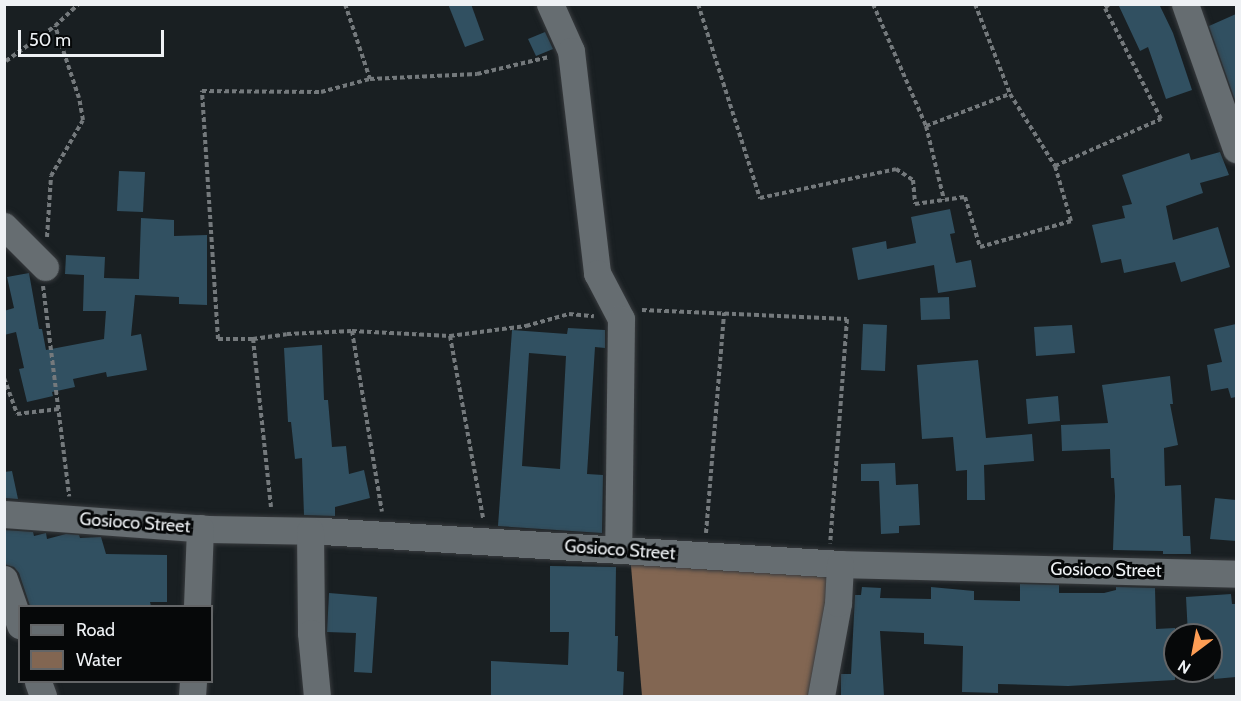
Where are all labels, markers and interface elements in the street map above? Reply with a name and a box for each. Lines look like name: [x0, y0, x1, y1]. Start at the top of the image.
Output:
scale bar: [21, 18, 166, 56]
text: 50 m: [29, 29, 71, 51]
street label: Gosioco Street: [79, 508, 191, 538]
street label: Gosioco Street: [564, 535, 676, 565]
street label: Gosioco Street: [1050, 558, 1162, 582]
legend: [18, 605, 213, 683]
text: Road: [76, 619, 115, 641]
north arrow: [1163, 623, 1223, 683]
text: Water: [76, 649, 122, 671]
text: N: [1174, 656, 1194, 678]

